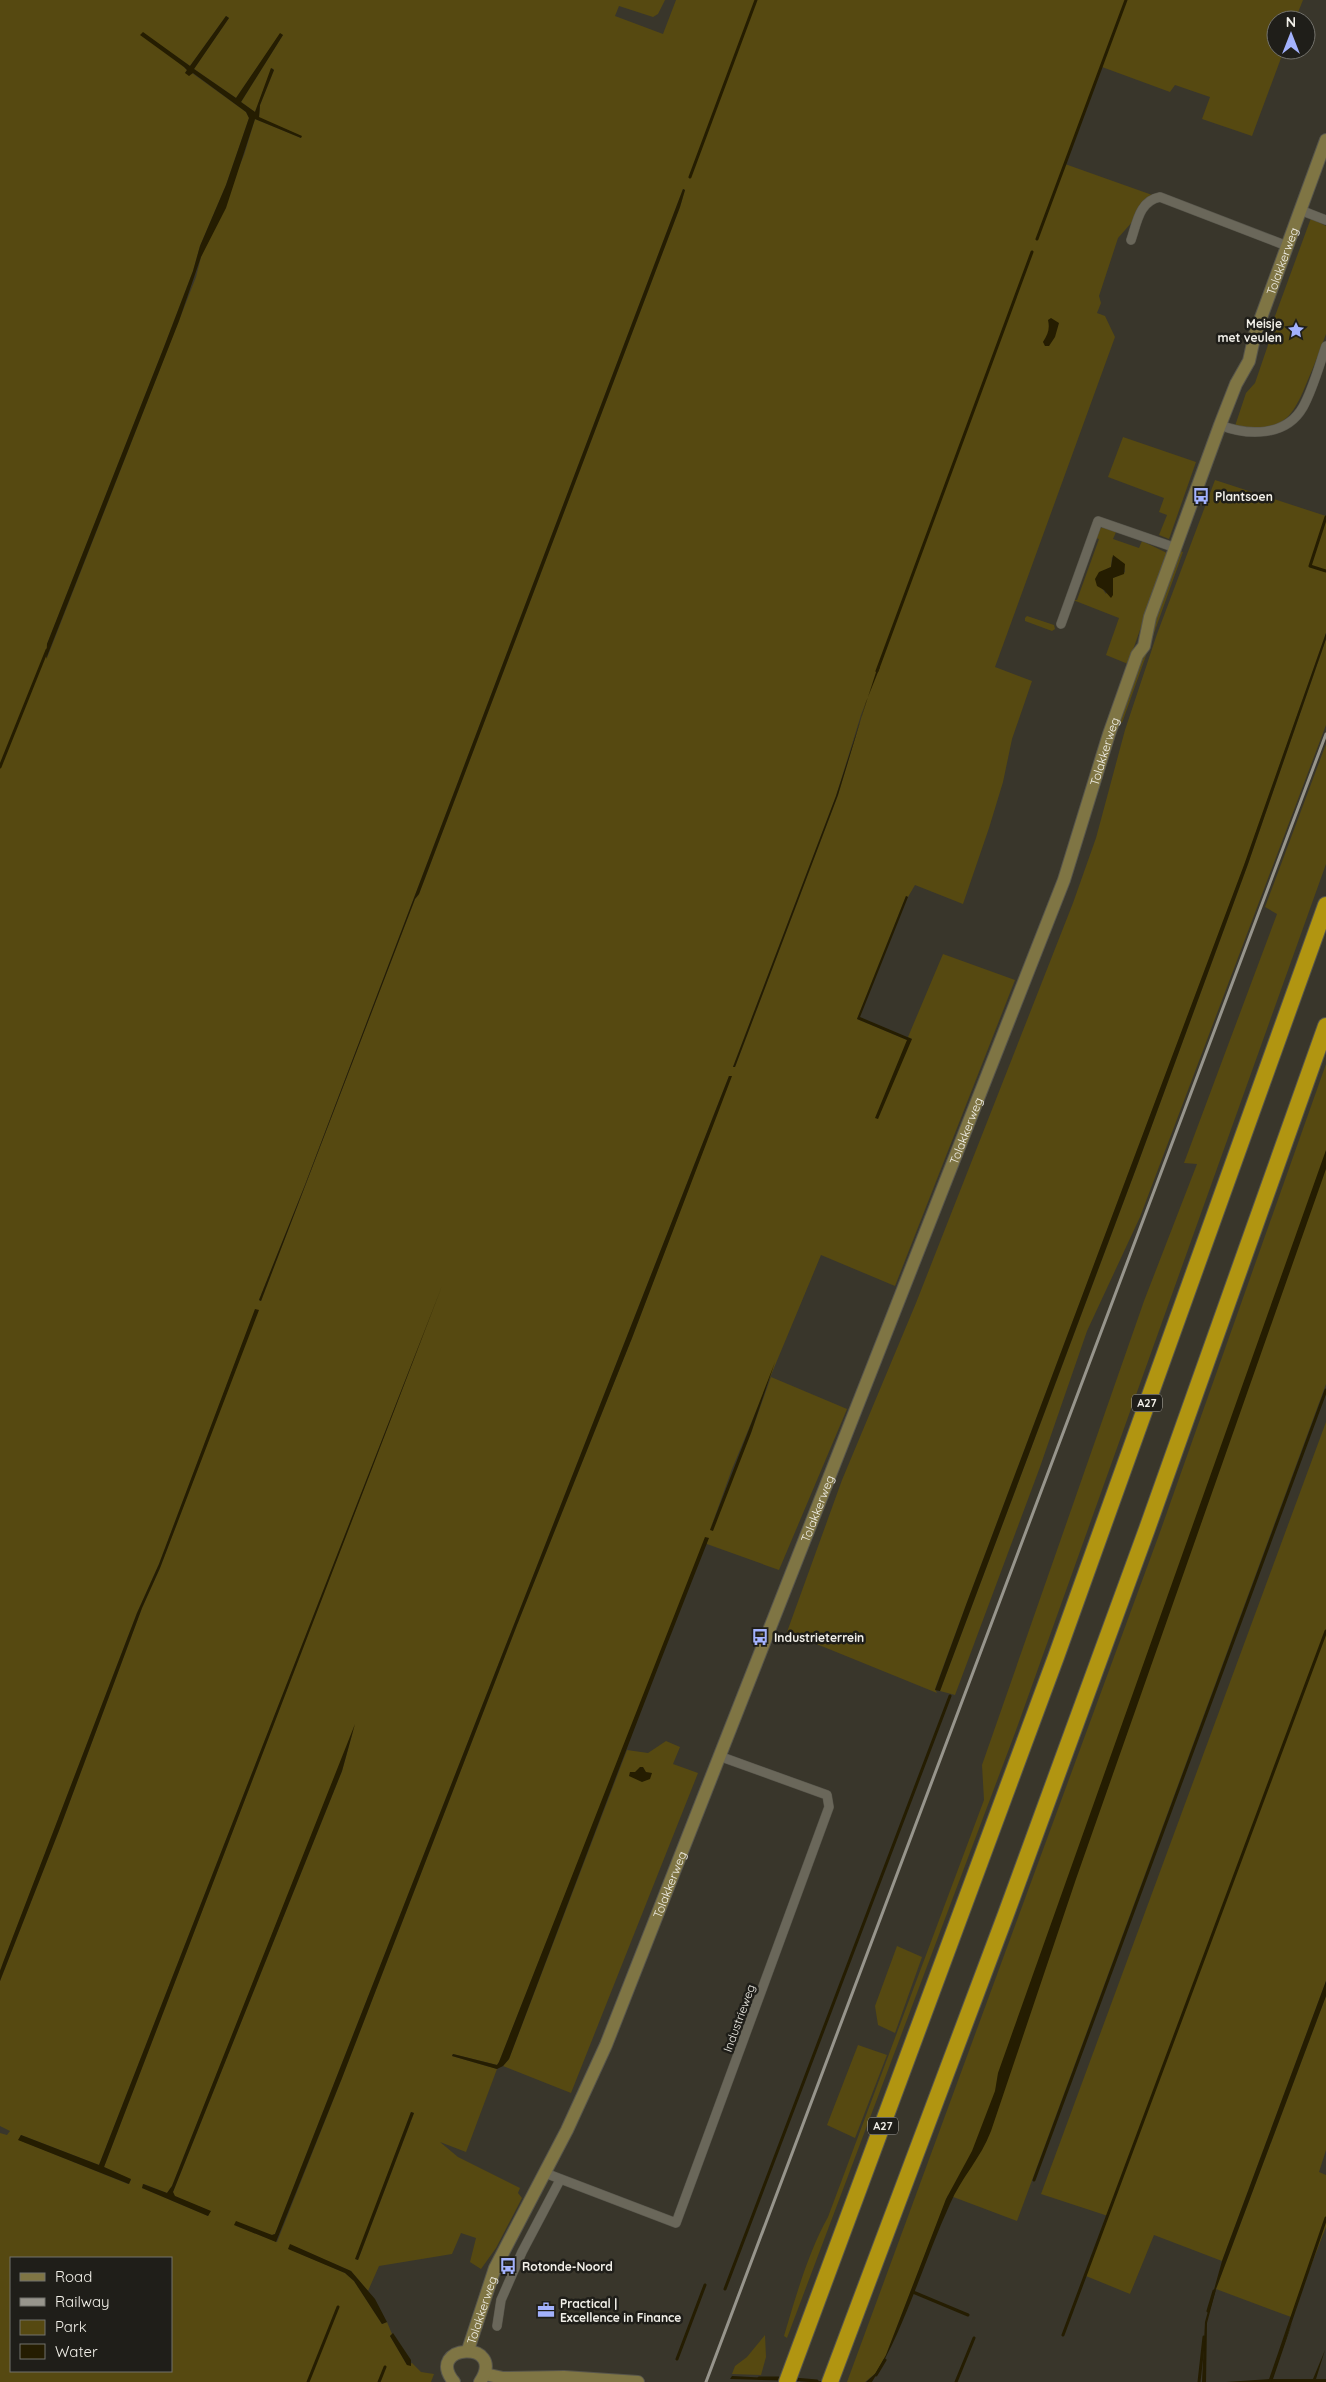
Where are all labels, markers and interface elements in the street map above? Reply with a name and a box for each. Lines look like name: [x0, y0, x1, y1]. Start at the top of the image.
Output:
north arrow: [1266, 10, 1316, 60]
text: N: [1286, 13, 1296, 31]
street label: Tolakkerweg: [1262, 225, 1301, 297]
place label: Meisje met veulen: [1217, 316, 1282, 345]
place icon: Meisje met veulen: [1286, 320, 1306, 340]
bus stop icon: Plantsoen: [1191, 486, 1211, 506]
place label: Plantsoen: [1215, 489, 1273, 504]
street label: Tolakkerweg: [1086, 715, 1122, 787]
street label: Tolakkerweg: [946, 1095, 985, 1166]
road number: A27: [1132, 1395, 1162, 1412]
street label: Tolakkerweg: [797, 1473, 837, 1544]
bus stop icon: Industrieterrein: [750, 1627, 770, 1647]
place label: Industrieterrein: [774, 1630, 864, 1645]
street label: Tolakkerweg: [649, 1849, 689, 1920]
street label: Industrieweg: [720, 1982, 758, 2054]
road number: A27: [868, 2118, 898, 2134]
bus stop icon: Rotonde-Noord: [498, 2256, 518, 2276]
legend: [10, 2257, 172, 2372]
place label: Rotonde-Noord: [522, 2259, 613, 2274]
text: Road: [55, 2267, 92, 2286]
street label: Tolakkerweg: [463, 2274, 499, 2346]
text: Railway: [55, 2292, 110, 2311]
place label: Practical | Excellence in Finance: [560, 2296, 681, 2325]
office icon: Practical | Excellence in Finance: [536, 2300, 556, 2320]
text: Park: [55, 2317, 87, 2336]
text: Water: [55, 2342, 98, 2361]

